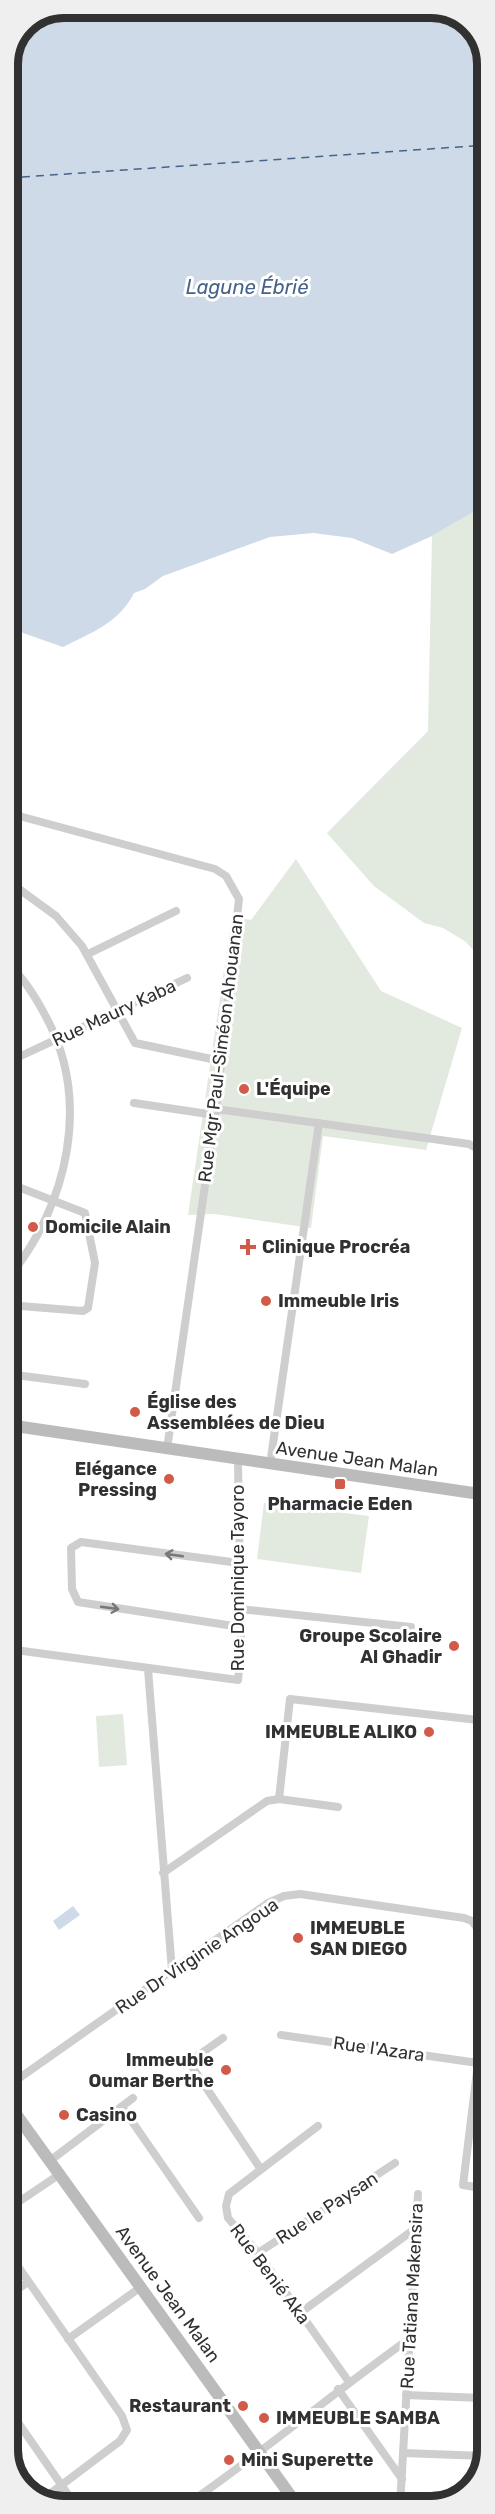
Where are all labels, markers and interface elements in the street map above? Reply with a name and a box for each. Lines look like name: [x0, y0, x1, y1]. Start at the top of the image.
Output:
water label: Lagune Ébrié: [186, 275, 308, 299]
street label: Rue Mgr Paul-Siméon Ahouanan: [194, 912, 248, 1184]
street label: Rue Maury Kaba: [49, 975, 179, 1051]
place label: L'Équipe: [256, 1078, 331, 1100]
marker: L'Équipe: [237, 1082, 251, 1096]
place label: Domicile Alain: [45, 1216, 171, 1238]
marker: Domicile Alain: [26, 1220, 40, 1234]
place label: Clinique Procréa: [262, 1236, 410, 1258]
marker: Clinique Procréa: [239, 1238, 257, 1256]
place label: Immeuble Iris: [278, 1290, 399, 1312]
marker: Immeuble Iris: [259, 1294, 273, 1308]
place label: Église des Assemblées de Dieu: [147, 1391, 325, 1434]
marker: Église des Assemblées de Dieu: [128, 1405, 142, 1419]
street label: Avenue Jean Malan: [274, 1437, 440, 1481]
place label: Elégance Pressing: [75, 1458, 157, 1501]
marker: Elégance Pressing: [162, 1472, 176, 1486]
marker: Pharmacie Eden: [333, 1477, 347, 1491]
street label: Rue Dominique Tayoro: [227, 1485, 249, 1671]
place label: Pharmacie Eden: [267, 1493, 413, 1515]
one-way arrow: [165, 1549, 185, 1560]
one-way arrow: [100, 1602, 120, 1613]
place label: Groupe Scolaire Al Ghadir: [299, 1625, 442, 1668]
marker: Groupe Scolaire Al Ghadir: [447, 1639, 461, 1653]
place label: IMMEUBLE ALIKO: [265, 1721, 417, 1743]
marker: IMMEUBLE ALIKO: [422, 1725, 436, 1739]
street label: Rue Dr Virginie Angoua: [111, 1893, 283, 2019]
place label: IMMEUBLE SAN DIEGO: [310, 1917, 407, 1960]
marker: IMMEUBLE SAN DIEGO: [291, 1931, 305, 1945]
street label: Rue l'Azara: [332, 2032, 426, 2066]
place label: Immeuble Oumar Berthe: [89, 2049, 214, 2092]
marker: Immeuble Oumar Berthe: [219, 2063, 233, 2077]
place label: Casino: [76, 2104, 137, 2126]
marker: Casino: [57, 2108, 71, 2122]
street label: Rue le Paysan: [272, 2167, 382, 2249]
street label: Rue Tatiana Makensira: [396, 2203, 428, 2389]
street label: Rue Benié Aka: [225, 2220, 315, 2328]
street label: Avenue Jean Malan: [111, 2221, 225, 2367]
place label: Restaurant: [129, 2395, 231, 2417]
marker: Restaurant: [236, 2399, 250, 2413]
place label: IMMEUBLE SAMBA: [276, 2407, 440, 2429]
marker: IMMEUBLE SAMBA: [257, 2411, 271, 2425]
place label: Mini Superette: [241, 2449, 374, 2471]
marker: Mini Superette: [222, 2453, 236, 2467]

